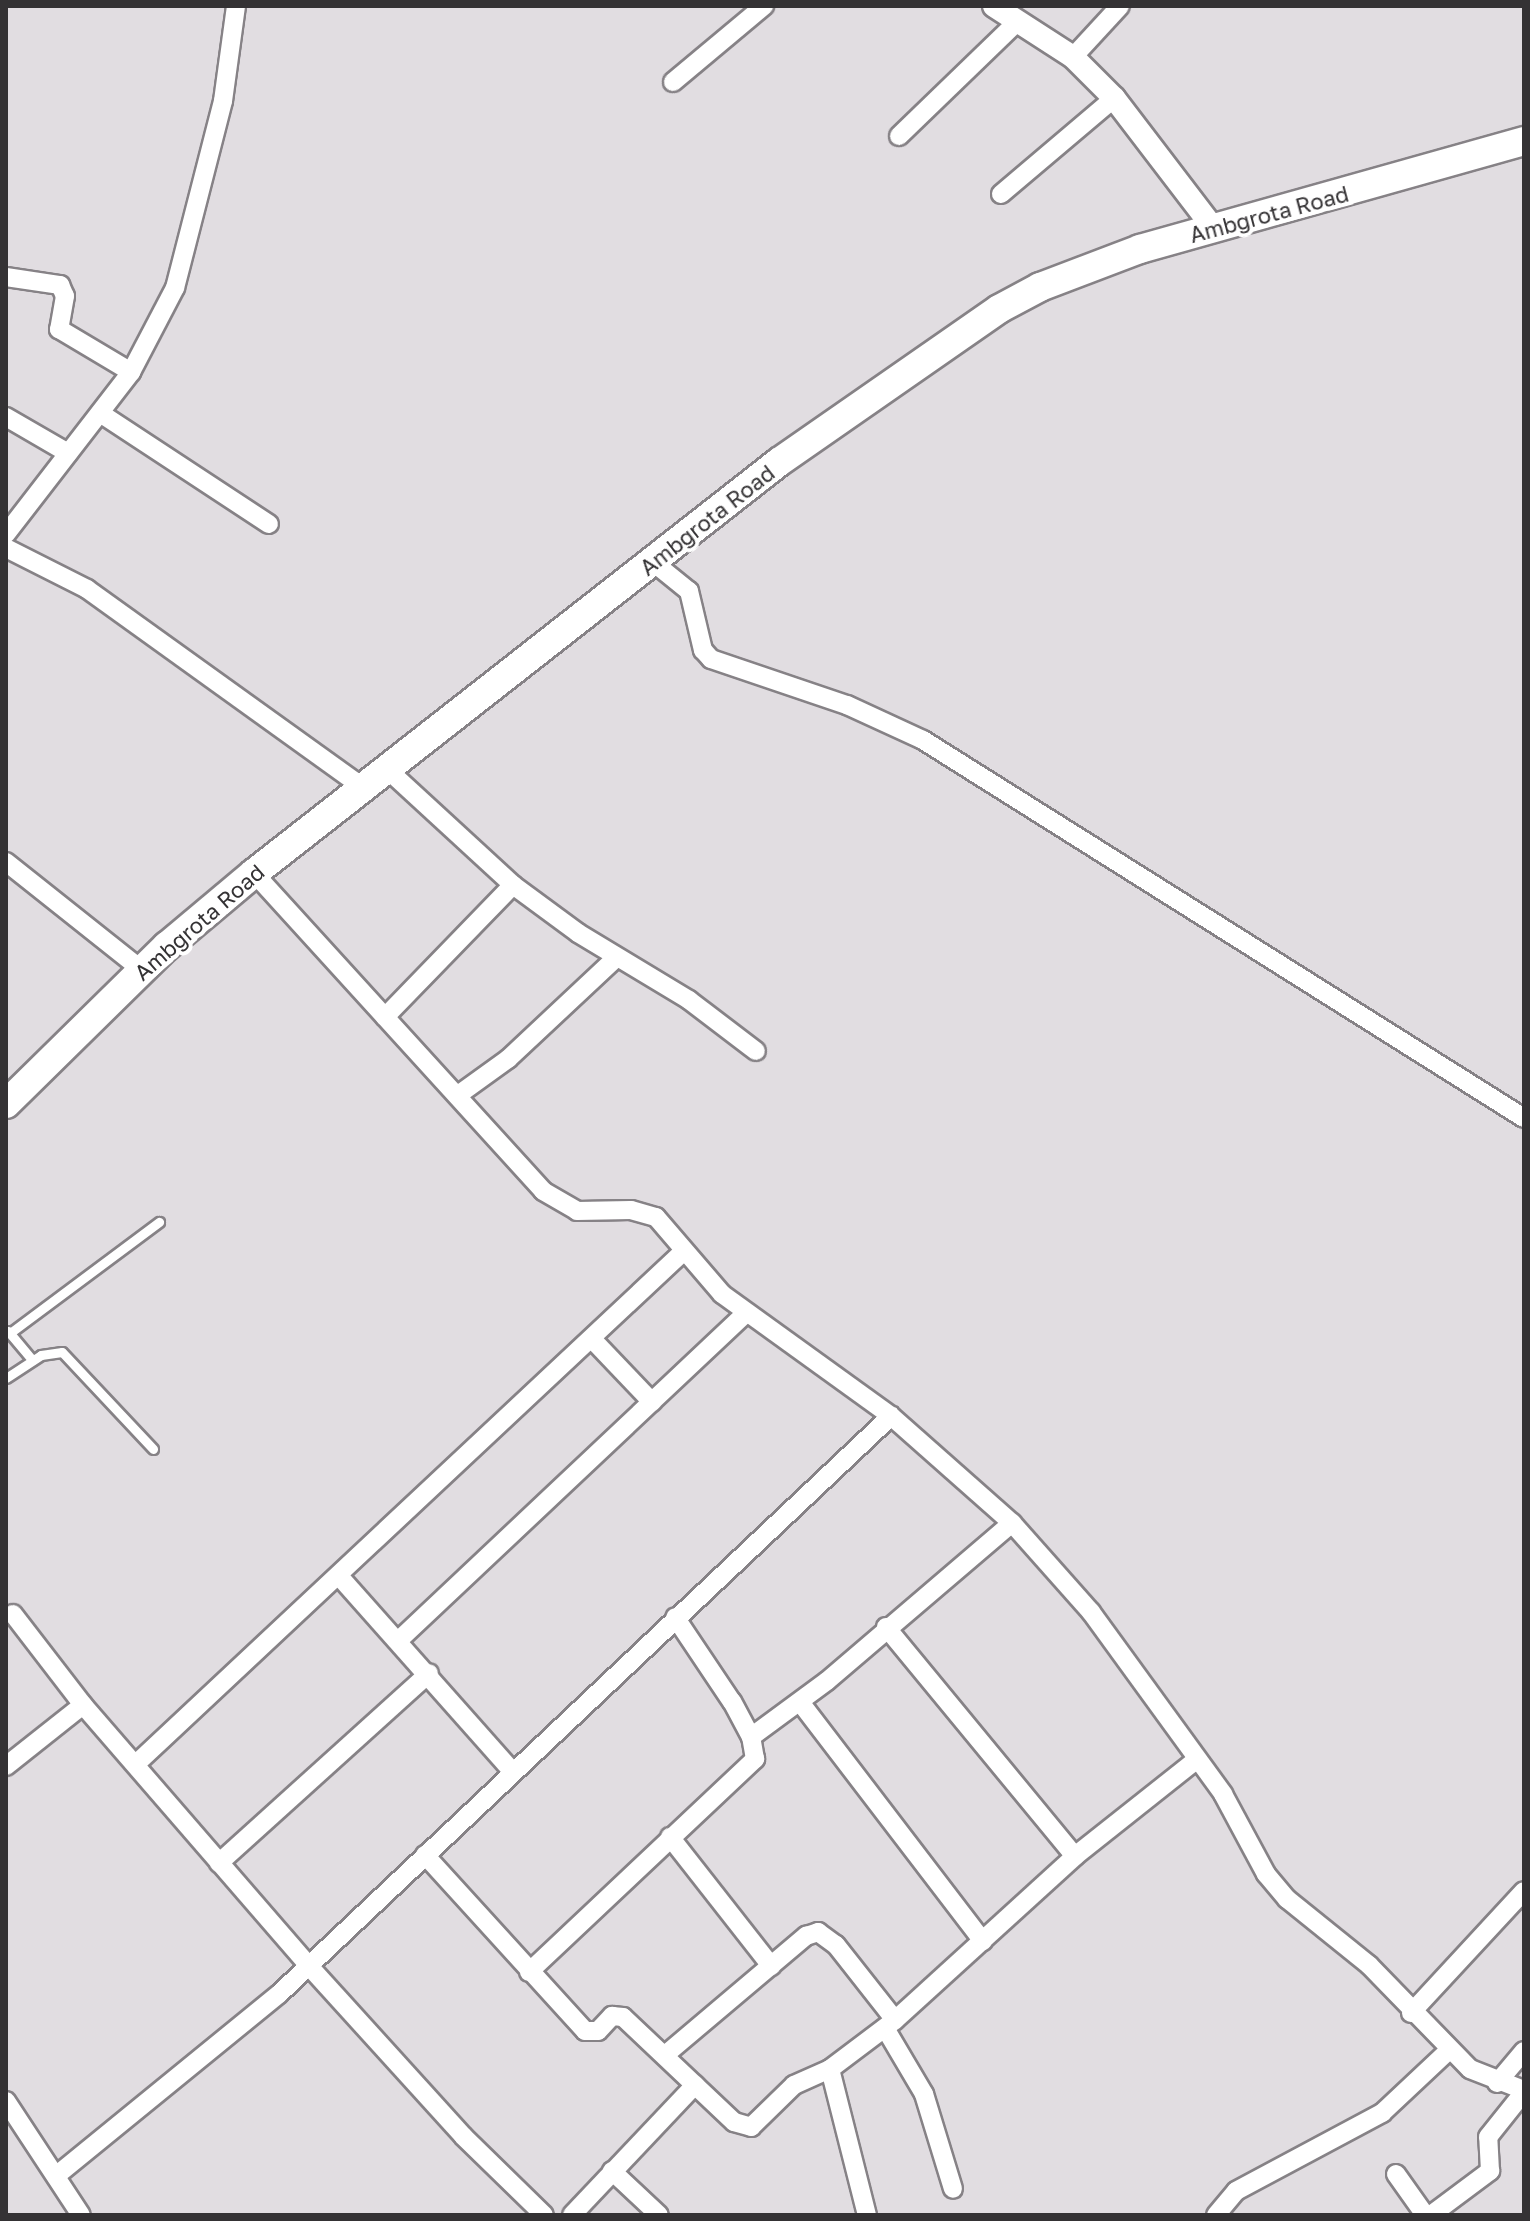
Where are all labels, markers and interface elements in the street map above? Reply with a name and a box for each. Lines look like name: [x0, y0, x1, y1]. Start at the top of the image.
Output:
street label: Ambgrota Road: [1187, 180, 1351, 248]
street label: Ambgrota Road: [634, 459, 780, 581]
street label: Ambgrota Road: [129, 858, 269, 986]

